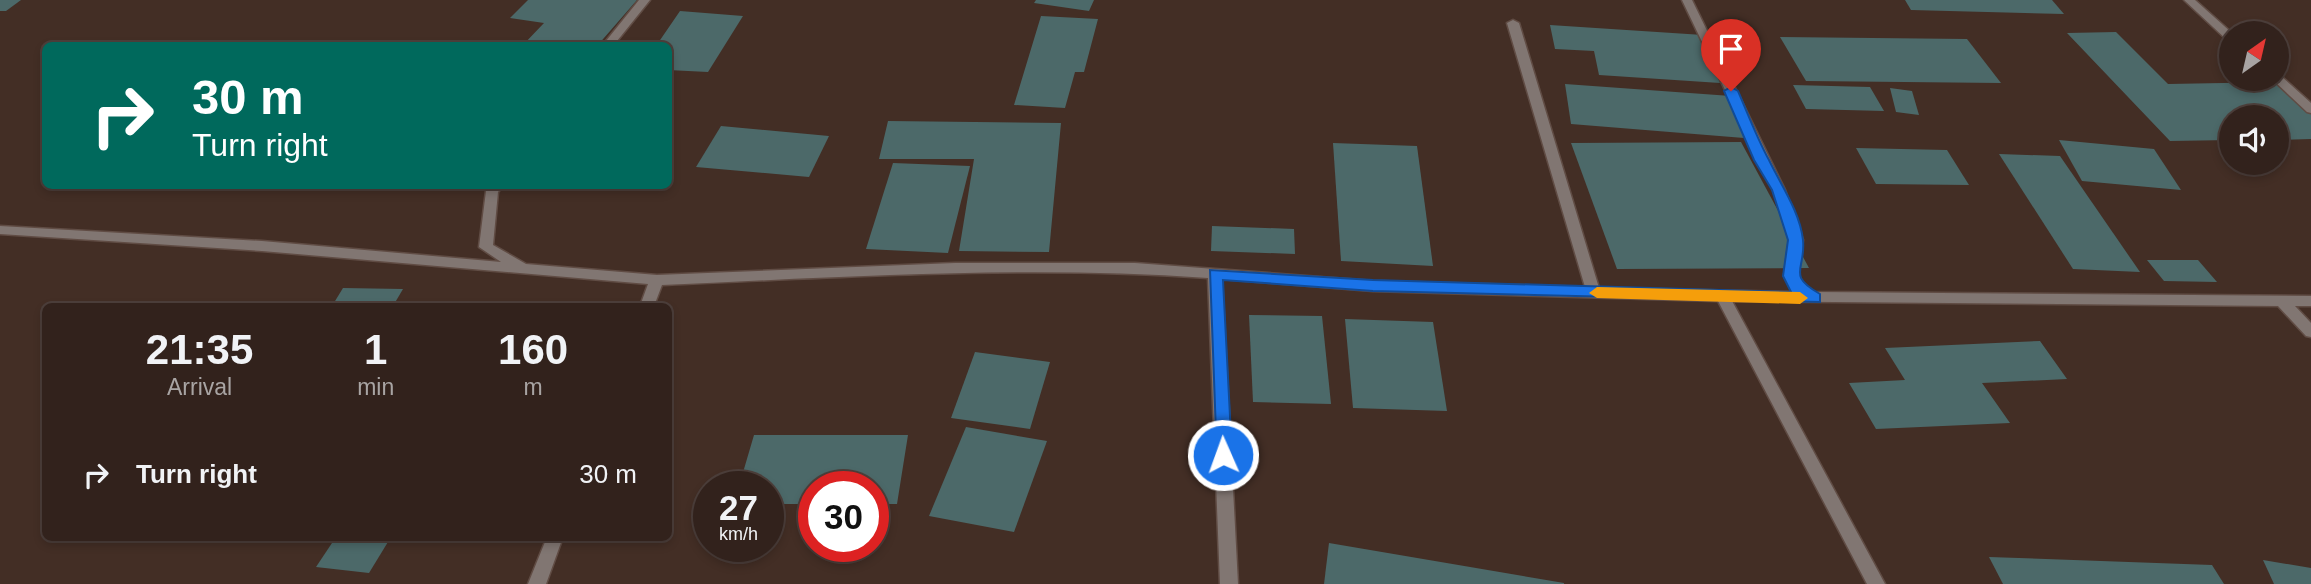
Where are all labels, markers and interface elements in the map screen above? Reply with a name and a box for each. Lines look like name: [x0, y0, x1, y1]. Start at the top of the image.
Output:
pin: [1701, 19, 1761, 91]
north arrow: [2219, 21, 2289, 91]
map controls: [2219, 21, 2289, 175]
icon: arrive: [1712, 30, 1750, 68]
icon: right: [77, 70, 168, 161]
text: 30 m: [192, 70, 304, 124]
button: sound: [2219, 105, 2289, 175]
text: Turn right: [192, 127, 328, 163]
text: 21:35: [146, 326, 253, 373]
text: 1: [364, 326, 387, 373]
text: 160: [498, 326, 568, 373]
text: Arrival: [167, 374, 232, 400]
text: min: [357, 374, 394, 400]
text: m: [524, 374, 543, 400]
position arrow: [1186, 418, 1260, 492]
icon: right: [77, 456, 115, 494]
text: Turn right: [136, 459, 257, 489]
text: 30 m: [579, 459, 637, 489]
speed limit sign: 30: [798, 471, 889, 562]
text: 27: [719, 488, 758, 527]
text: km/h: [719, 524, 758, 544]

